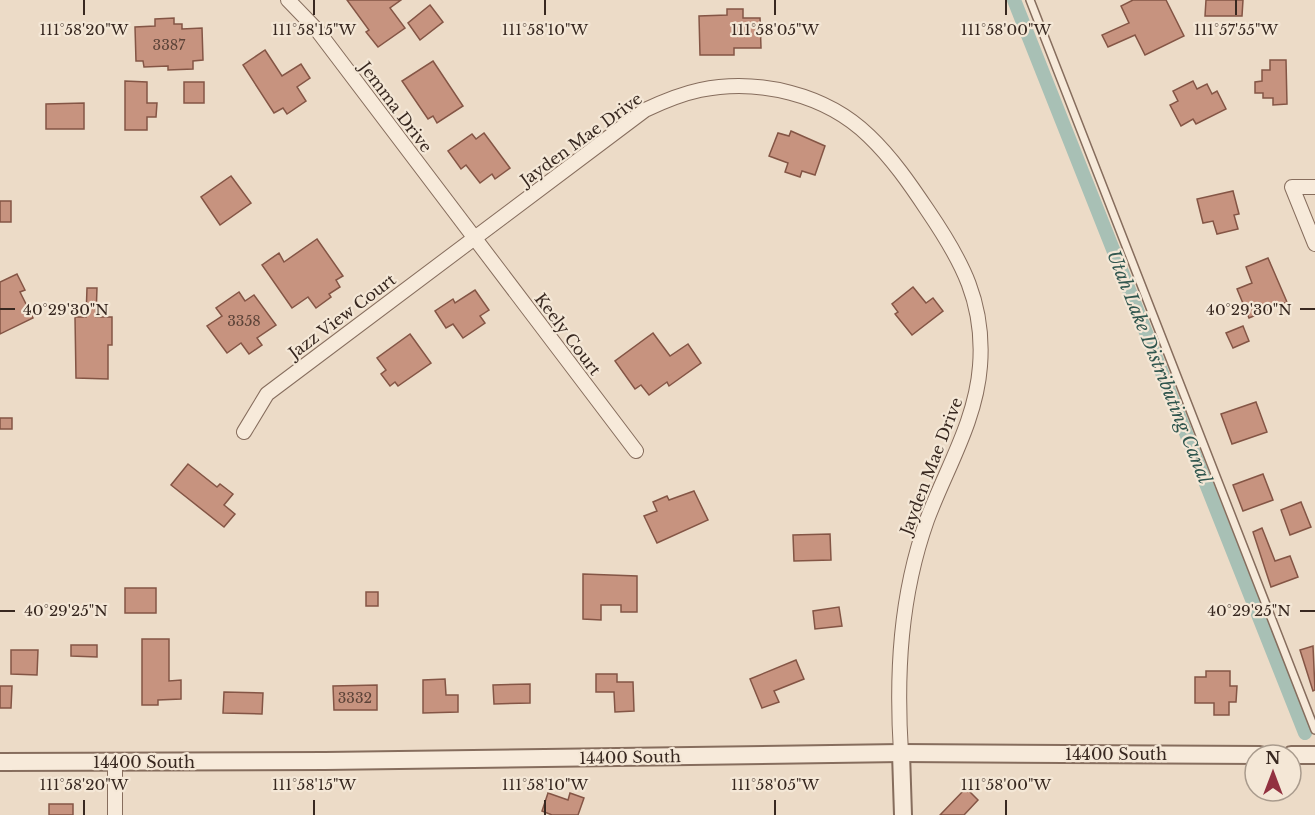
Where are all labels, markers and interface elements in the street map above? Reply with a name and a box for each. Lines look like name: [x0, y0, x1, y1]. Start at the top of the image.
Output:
text: 111°58'20"W: [40, 20, 129, 39]
text: 111°58'15"W: [272, 20, 356, 39]
text: 111°58'10"W: [502, 20, 589, 39]
text: 111°58'05"W: [731, 20, 819, 39]
text: 111°58'00"W: [961, 20, 1052, 39]
text: 111°57'55"W: [1194, 20, 1278, 39]
house number: 3387: [153, 36, 186, 54]
street label: Jemma Drive: [354, 56, 437, 156]
street label: Jayden Mae Drive: [515, 88, 646, 191]
water label: Utah Lake Distributing Canal: [1102, 247, 1216, 487]
street label: Jazz View Court: [283, 269, 399, 364]
street label: Keely Court: [531, 289, 605, 379]
text: 40°29'30"N: [23, 300, 109, 319]
text: 40°29'30"N: [1206, 300, 1292, 319]
house number: 3358: [227, 312, 261, 330]
street label: Jayden Mae Drive: [895, 394, 966, 539]
text: 40°29'25"N: [24, 601, 108, 620]
text: 40°29'25"N: [1207, 601, 1291, 620]
house number: 3332: [338, 689, 372, 707]
north arrow: [1243, 743, 1303, 803]
street label: 14400 South: [1065, 744, 1167, 764]
street label: 14400 South: [579, 746, 681, 768]
text: N: [1265, 748, 1281, 768]
street label: 14400 South: [93, 752, 195, 772]
text: 111°58'20"W: [40, 775, 129, 794]
text: 111°58'15"W: [272, 775, 356, 794]
text: 111°58'10"W: [502, 775, 589, 794]
text: 111°58'05"W: [731, 775, 819, 794]
text: 111°58'00"W: [961, 775, 1052, 794]

